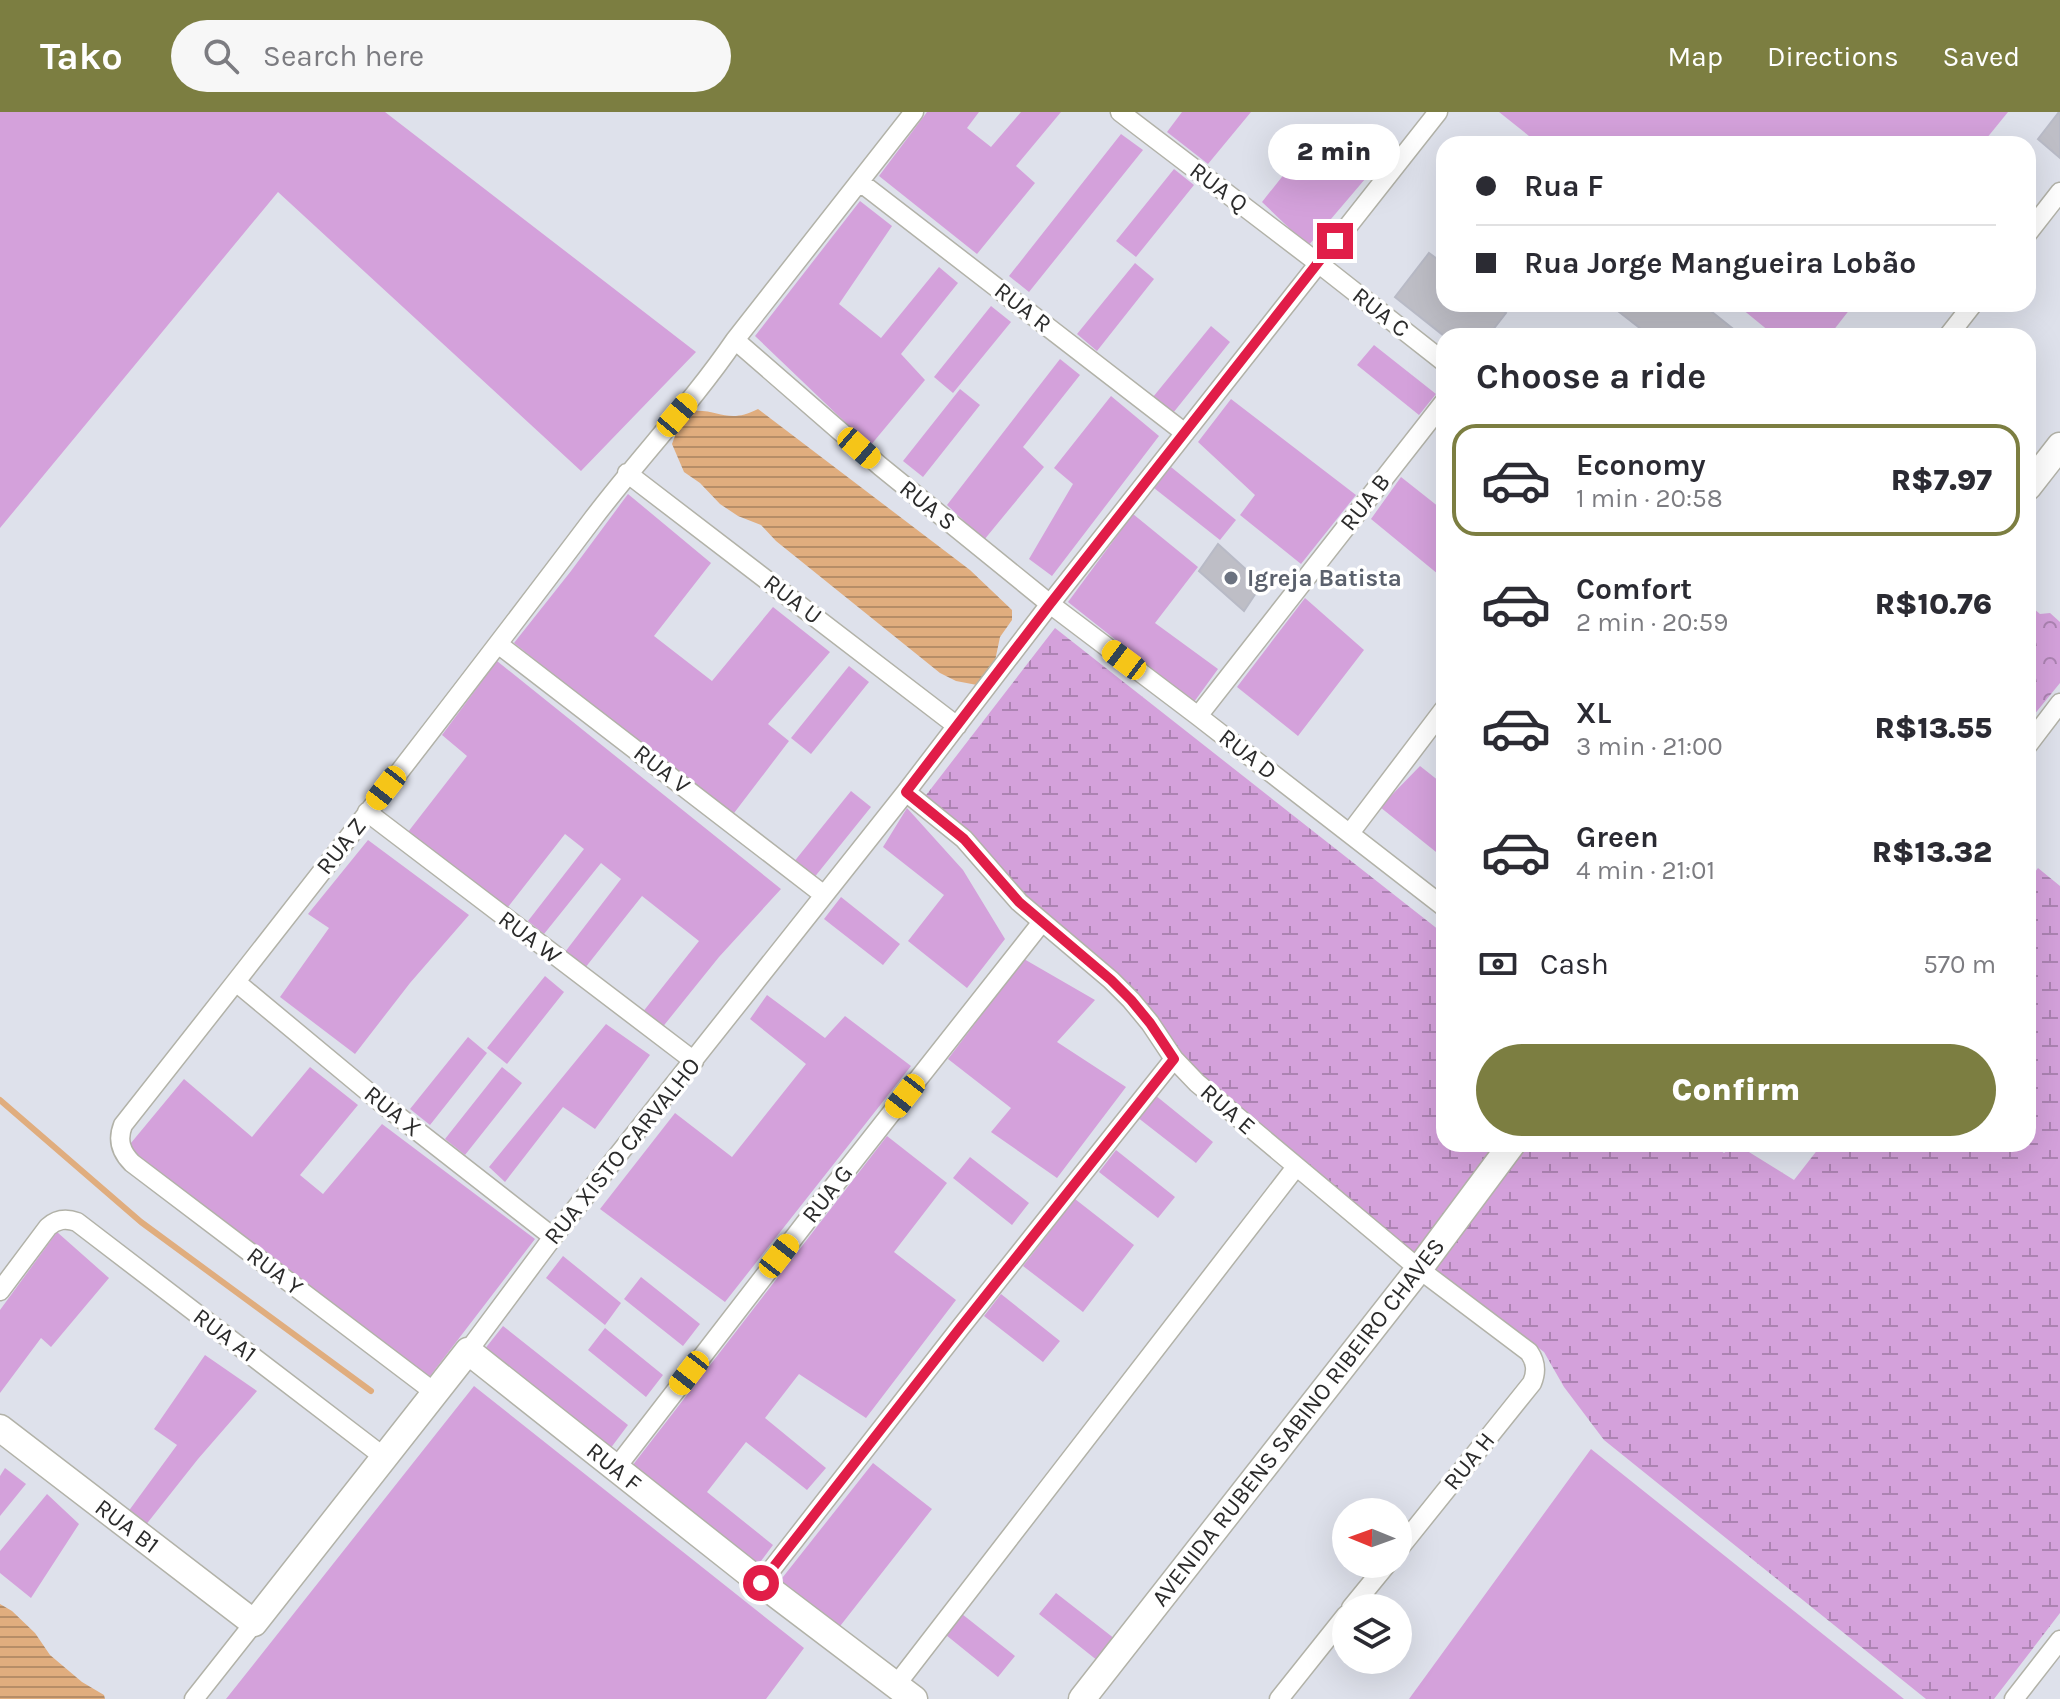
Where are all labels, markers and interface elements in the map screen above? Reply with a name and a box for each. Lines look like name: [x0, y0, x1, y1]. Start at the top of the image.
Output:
search box: [171, 20, 731, 92]
text: Tako: [40, 34, 123, 79]
icon: search: [199, 34, 243, 78]
text: Search here: [263, 38, 424, 74]
text: Map: [1668, 40, 1723, 73]
text: Directions: [1767, 40, 1899, 73]
text: Saved: [1943, 40, 2020, 73]
callout: 2 min: [1269, 125, 1401, 181]
text: 2 min: [1297, 136, 1371, 167]
street label: RUA Q: [1184, 156, 1254, 218]
text: Rua F: [1524, 168, 1604, 204]
route end: [1317, 223, 1353, 259]
text: Rua Jorge Mangueira Lobão: [1524, 245, 1916, 281]
street label: RUA R: [989, 276, 1057, 338]
street label: RUA C: [1347, 281, 1415, 343]
text: Choose a ride: [1476, 355, 1706, 397]
car: [652, 389, 702, 441]
car: [833, 423, 885, 473]
icon: car: [1480, 444, 1552, 516]
text: Economy: [1576, 447, 1706, 483]
text: R$7.97: [1891, 462, 1992, 498]
street label: RUA B: [1334, 468, 1396, 536]
street label: RUA S: [894, 474, 962, 536]
text: 1 min · 20:58: [1576, 483, 1723, 514]
place label: Igreja Batista: [1247, 564, 1402, 592]
street label: RUA U: [758, 568, 828, 630]
icon: car: [1480, 568, 1552, 640]
marker: Igreja Batista: [1222, 569, 1240, 587]
text: Comfort: [1576, 571, 1692, 607]
text: R$10.76: [1875, 586, 1992, 622]
text: 2 min · 20:59: [1576, 607, 1728, 638]
car: [1098, 636, 1150, 684]
icon: car: [1480, 692, 1552, 764]
text: XL: [1576, 695, 1611, 731]
text: R$13.55: [1874, 710, 1992, 746]
street label: RUA D: [1213, 723, 1283, 785]
text: 3 min · 21:00: [1576, 731, 1723, 762]
street label: RUA V: [628, 738, 696, 800]
car: [362, 762, 410, 814]
street label: RUA Z: [310, 812, 372, 880]
icon: car: [1480, 816, 1552, 888]
text: Green: [1576, 819, 1659, 855]
text: R$13.32: [1872, 834, 1992, 870]
text: 4 min · 21:01: [1576, 855, 1715, 886]
street label: RUA W: [493, 904, 567, 970]
icon: cash: [1476, 942, 1520, 986]
text: Cash: [1540, 946, 1609, 982]
text: 570 m: [1923, 949, 1996, 980]
button: Confirm: [1476, 1044, 1996, 1136]
street label: RUA XISTO CARVALHO: [538, 1052, 706, 1250]
car: [881, 1070, 929, 1122]
street label: RUA E: [1195, 1078, 1261, 1140]
street label: RUA X: [359, 1080, 427, 1142]
street label: RUA G: [796, 1160, 858, 1228]
car: [755, 1230, 803, 1282]
street label: AVENIDA RUBENS SABINO RIBEIRO CHAVES: [1146, 1232, 1450, 1612]
street label: RUA Y: [241, 1241, 309, 1301]
street label: RUA A1: [188, 1302, 262, 1368]
car: [665, 1347, 713, 1399]
street label: RUA H: [1437, 1427, 1501, 1495]
street label: RUA F: [581, 1436, 647, 1498]
street label: RUA B1: [90, 1493, 164, 1559]
north arrow: [1332, 1498, 1412, 1578]
map controls: [1332, 1498, 1412, 1674]
route start: [743, 1565, 779, 1601]
button: layers: [1332, 1594, 1412, 1674]

